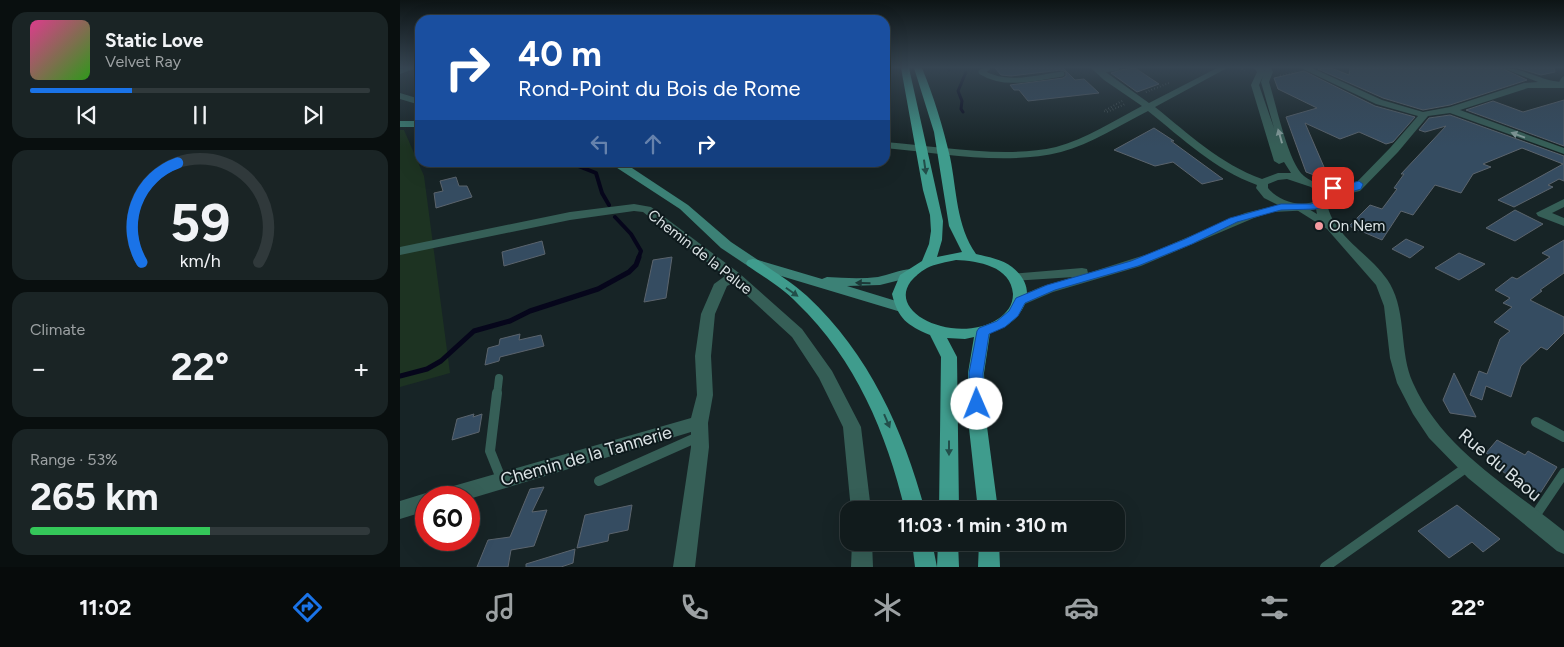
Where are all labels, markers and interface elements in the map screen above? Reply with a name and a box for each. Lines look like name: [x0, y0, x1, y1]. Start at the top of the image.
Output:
text: Static Love: [105, 29, 203, 52]
text: 40 m: [518, 33, 602, 75]
icon: right: [435, 35, 500, 100]
text: Velvet Ray: [105, 52, 181, 71]
text: Rond-Point du Bois de Rome: [518, 75, 800, 102]
icon: previous: [73, 101, 101, 129]
icon: pause: [186, 101, 214, 129]
icon: next: [299, 101, 327, 129]
one-way arrow: [1276, 128, 1284, 143]
icon: left: [586, 130, 614, 158]
icon: ahead: [639, 130, 667, 158]
icon: right: [692, 130, 720, 158]
one-way arrow: [1510, 131, 1525, 139]
one-way arrow: [922, 160, 930, 176]
pin: [1312, 167, 1354, 209]
icon: arrive: [1319, 174, 1347, 202]
text: 59: [170, 192, 230, 254]
street label: Chemin de la Palue: [644, 206, 756, 298]
place label: On Nem: [1329, 217, 1385, 235]
marker: On Nem: [1313, 220, 1325, 232]
text: km/h: [180, 250, 220, 271]
one-way arrow: [855, 278, 871, 286]
one-way arrow: [785, 287, 799, 297]
text: Climate: [30, 320, 85, 339]
text: 22°: [171, 344, 229, 390]
text: −: [30, 351, 47, 385]
text: +: [353, 351, 370, 385]
position arrow: [950, 377, 1002, 429]
one-way arrow: [884, 414, 892, 428]
street label: Chemin de la Tannerie: [498, 421, 674, 491]
street label: Rue du Baou: [1454, 424, 1546, 506]
one-way arrow: [945, 440, 953, 456]
text: Range · 53%: [30, 450, 118, 469]
text: 265 km: [30, 474, 159, 520]
speed limit sign: 60: [415, 486, 480, 551]
text: 11:03 · 1 min · 310 m: [898, 514, 1067, 537]
icon: directions: [290, 590, 325, 625]
icon: music: [483, 590, 518, 625]
icon: phone: [677, 590, 712, 625]
icon: climate: [870, 590, 905, 625]
icon: car: [1064, 590, 1099, 625]
icon: filters: [1257, 590, 1292, 625]
text: 11:02: [79, 594, 131, 621]
text: 22°: [1451, 594, 1485, 621]

